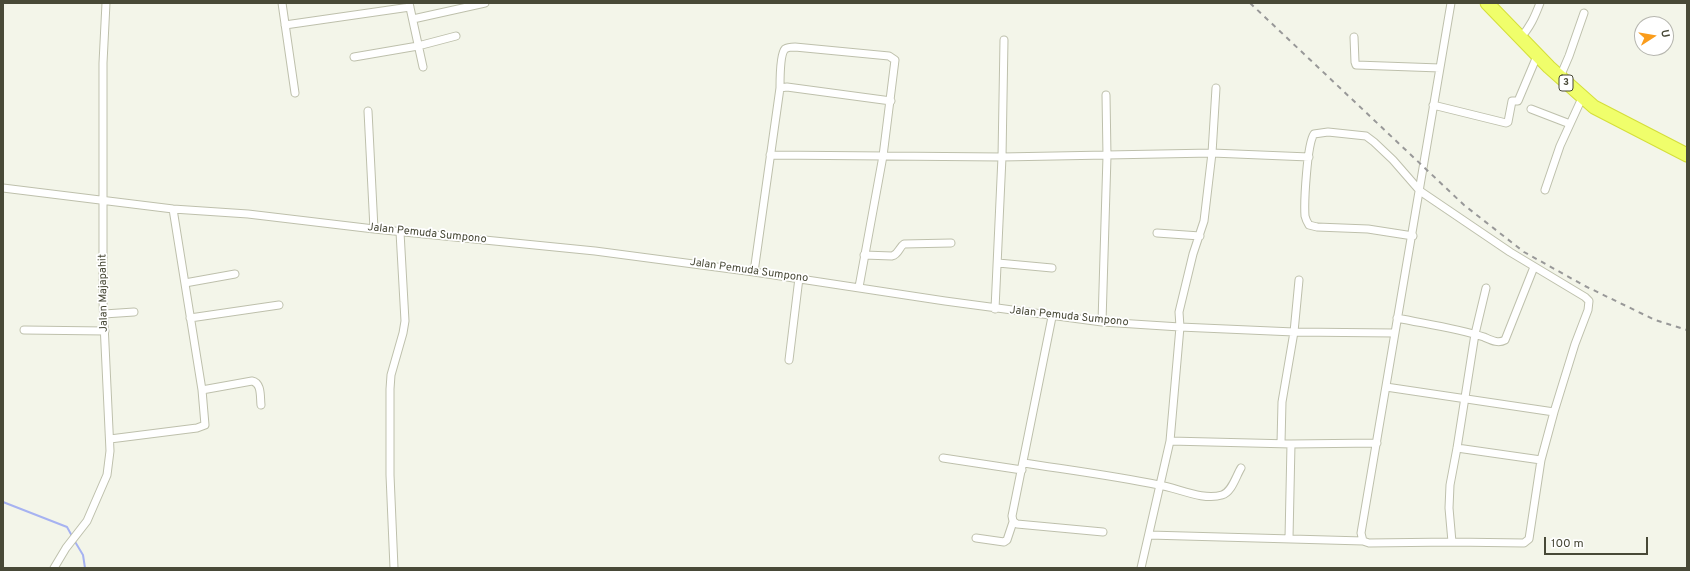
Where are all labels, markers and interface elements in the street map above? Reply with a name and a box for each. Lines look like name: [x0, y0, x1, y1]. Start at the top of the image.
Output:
north arrow: [1634, 16, 1674, 56]
text: U: [1657, 28, 1672, 39]
road number: 3: [1559, 75, 1573, 91]
street label: Jalan Pemuda Sumpono: [367, 221, 487, 247]
street label: Jalan Majapahit: [97, 254, 111, 332]
street label: Jalan Pemuda Sumpono: [689, 256, 809, 286]
street label: Jalan Pemuda Sumpono: [1009, 304, 1129, 330]
scale bar: [1546, 529, 1650, 555]
text: 100 m: [1551, 536, 1584, 552]

